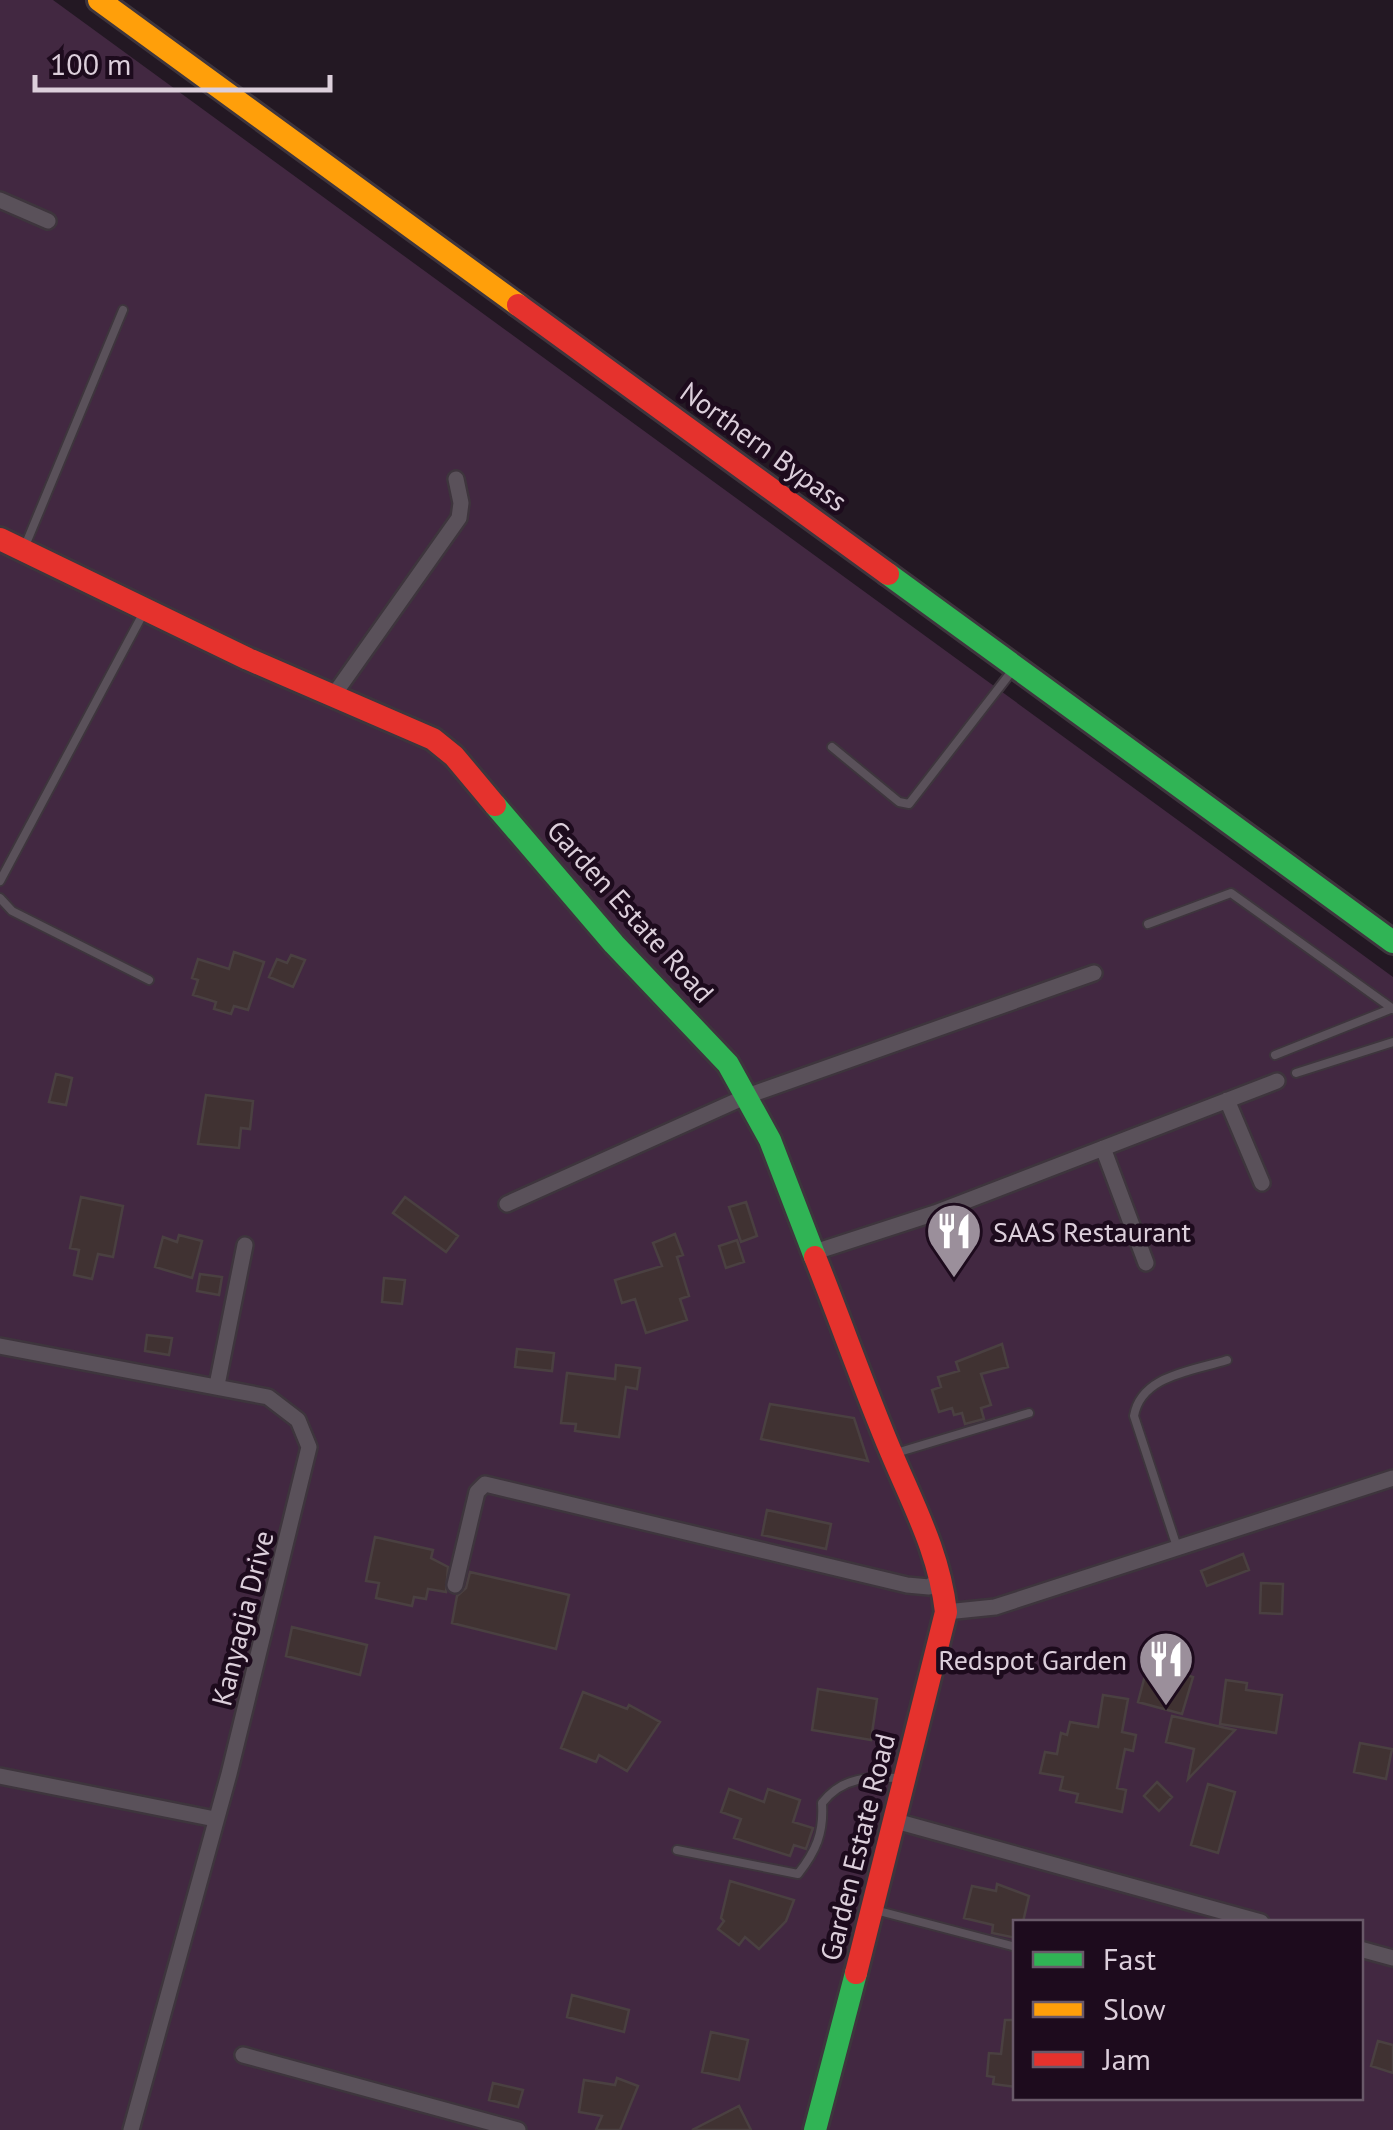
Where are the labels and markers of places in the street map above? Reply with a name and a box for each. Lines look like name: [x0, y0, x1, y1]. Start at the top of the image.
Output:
restaurant icon: SAAS Restaurant: [924, 1201, 984, 1280]
place label: SAAS Restaurant: [993, 1213, 1191, 1250]
restaurant icon: Redspot Garden: [1136, 1629, 1196, 1708]
place label: Redspot Garden: [938, 1641, 1127, 1678]

